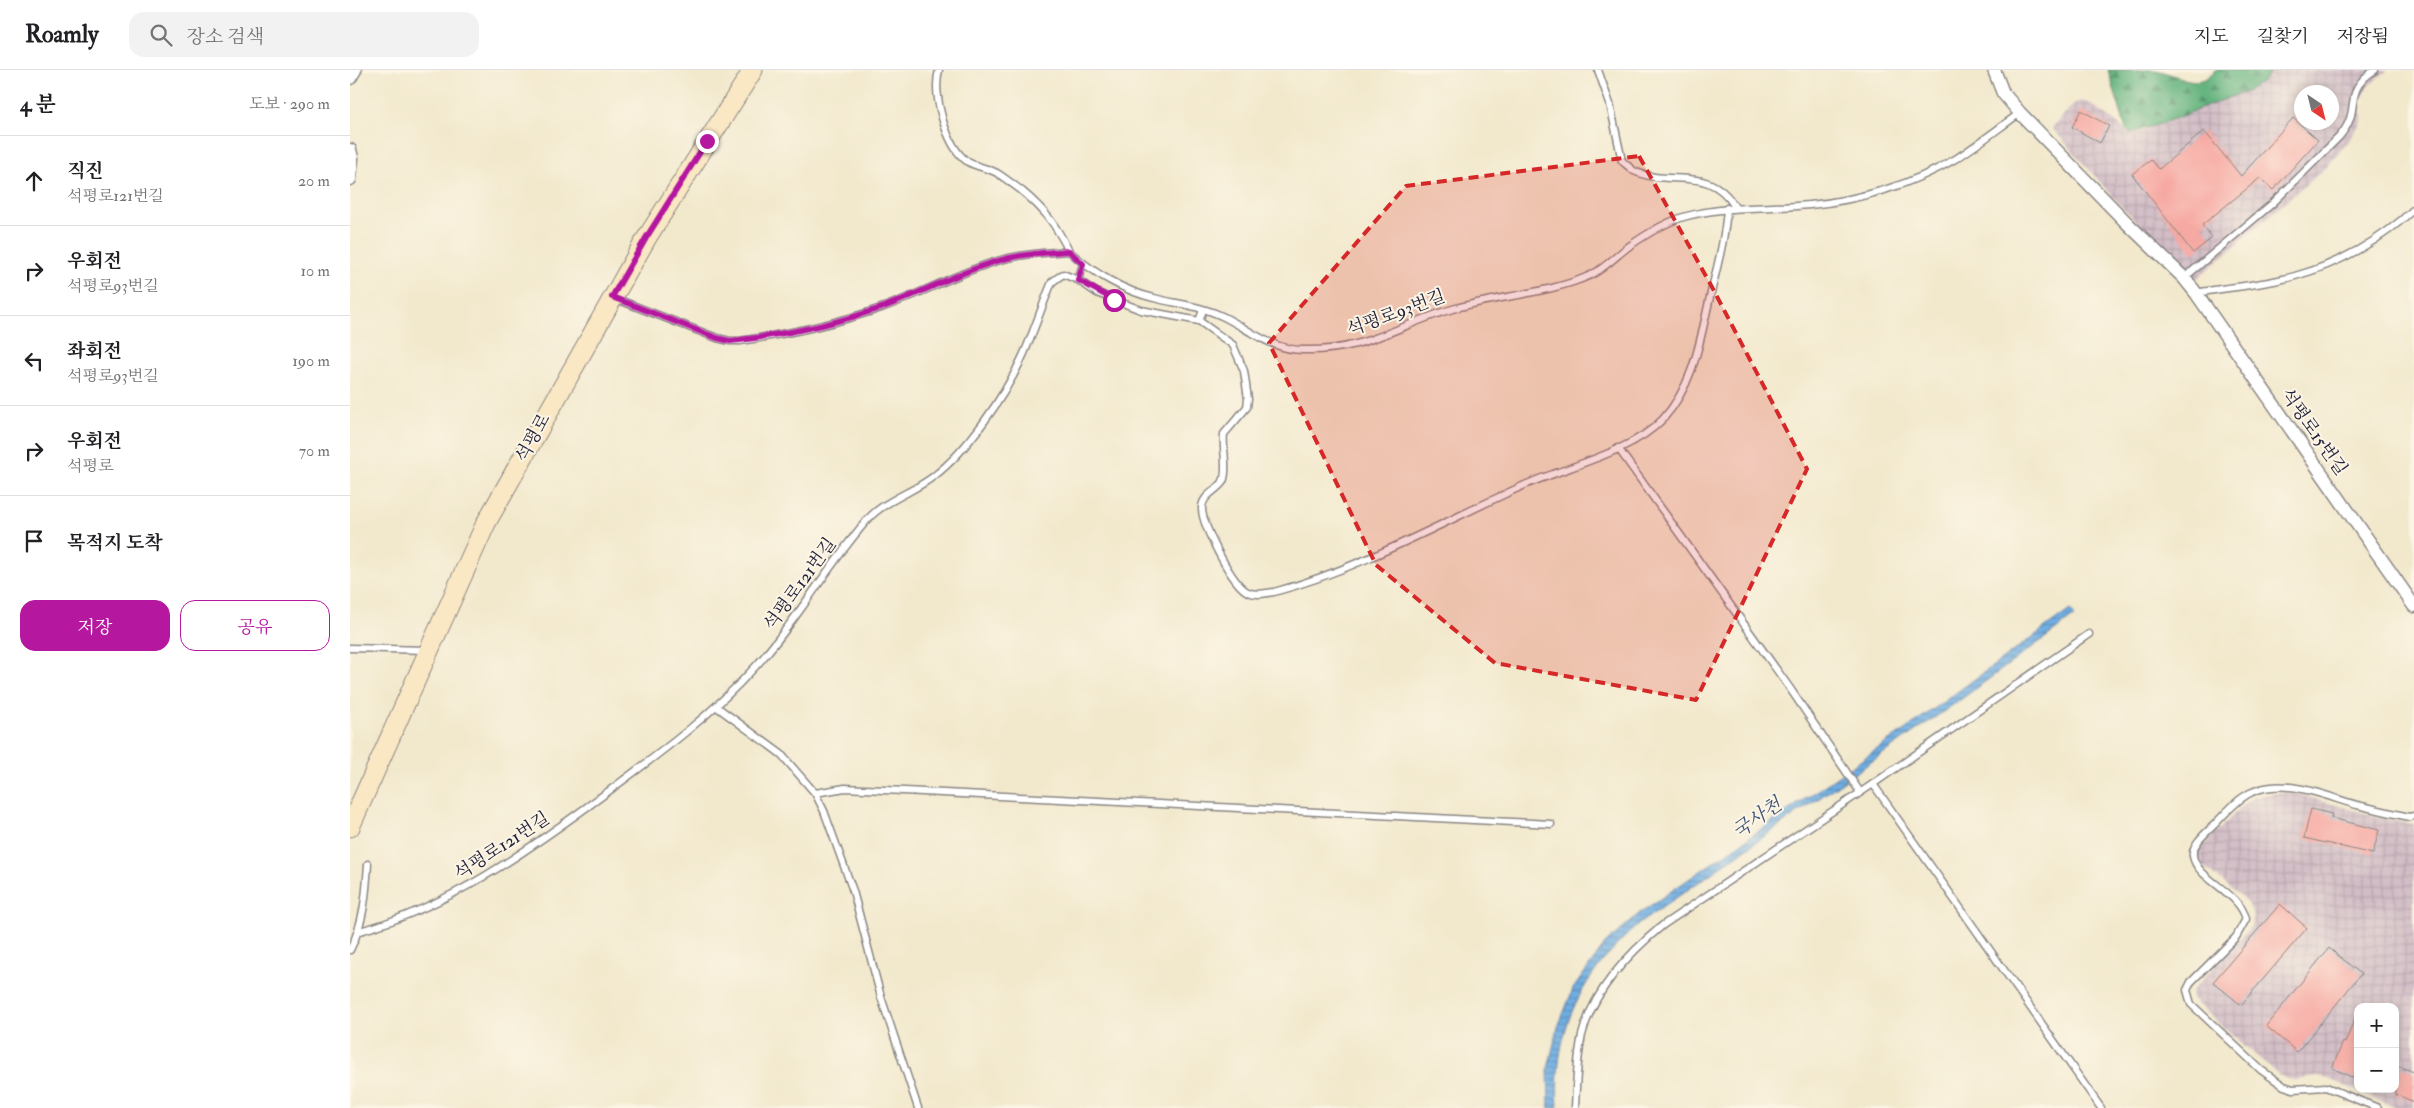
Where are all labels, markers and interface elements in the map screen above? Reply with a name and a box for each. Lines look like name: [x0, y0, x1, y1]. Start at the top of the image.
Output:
search box: [129, 12, 479, 57]
text: Roamly: [25, 19, 99, 50]
icon: search: [147, 21, 175, 49]
text: 장소 검색: [187, 25, 264, 49]
text: 지도: [2194, 25, 2229, 48]
text: 길찾기: [2257, 25, 2309, 48]
text: 저장됨: [2337, 25, 2389, 48]
north arrow: [2294, 85, 2339, 130]
text: 4 분: [20, 91, 56, 118]
text: 도보 · 290 m: [249, 94, 330, 114]
route end: [696, 130, 719, 153]
text: 직진: [67, 159, 104, 183]
icon: ahead: [20, 167, 48, 195]
text: 20 m: [298, 171, 330, 191]
text: 석평로121번길: [67, 186, 164, 206]
text: 우회전: [67, 249, 122, 273]
icon: right: [20, 257, 48, 285]
text: 10 m: [300, 261, 330, 281]
text: 석평로93번길: [67, 276, 159, 296]
street label: 석평로93번길: [1344, 285, 1448, 341]
route start: [1103, 289, 1126, 312]
text: 좌회전: [67, 339, 122, 363]
icon: left: [20, 347, 48, 375]
text: 190 m: [292, 351, 330, 371]
text: 석평로93번길: [67, 366, 159, 386]
street label: 석평로15번길: [2276, 384, 2352, 480]
street label: 석평로: [510, 410, 556, 466]
text: 우회전: [67, 429, 122, 453]
icon: right: [20, 437, 48, 465]
text: 70 m: [299, 441, 330, 461]
text: 석평로: [67, 456, 113, 476]
icon: arrive: [20, 527, 48, 555]
text: 목적지 도착: [67, 531, 163, 555]
street label: 석평로121번길: [759, 533, 841, 635]
button: 저장: [20, 600, 170, 651]
button: 공유: [180, 600, 330, 651]
water label: 국사천: [1728, 791, 1788, 844]
street label: 석평로121번길: [450, 807, 554, 885]
map controls: [2354, 1003, 2399, 1093]
button: +: [2354, 1003, 2399, 1048]
button: −: [2354, 1048, 2399, 1093]

